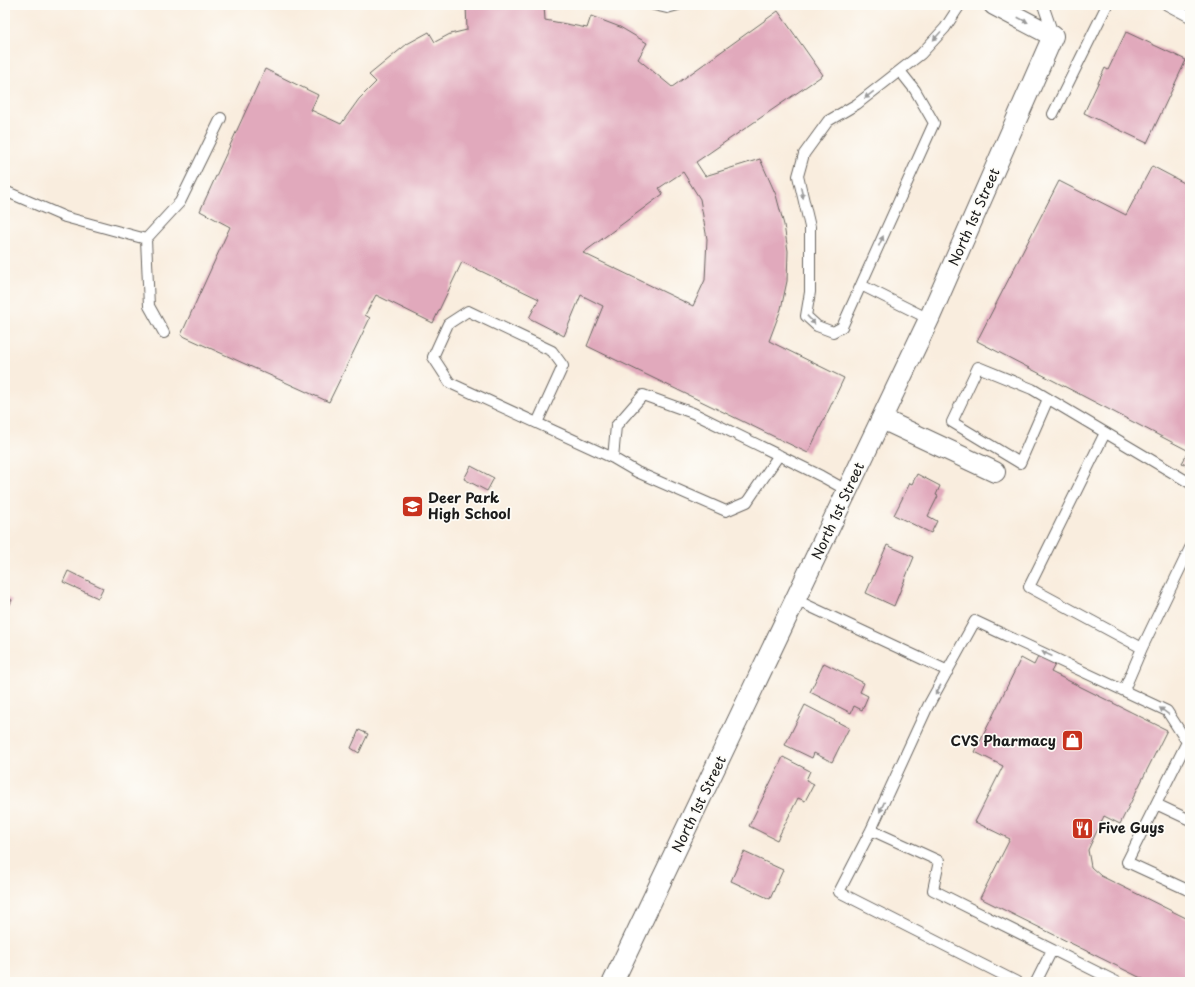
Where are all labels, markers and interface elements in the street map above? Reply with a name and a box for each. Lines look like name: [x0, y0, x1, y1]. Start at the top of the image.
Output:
one-way arrow: [1018, 17, 1029, 24]
one-way arrow: [932, 31, 942, 41]
one-way arrow: [864, 90, 875, 99]
street label: North 1st Street: [943, 164, 1005, 269]
one-way arrow: [800, 187, 806, 199]
one-way arrow: [878, 235, 884, 246]
one-way arrow: [807, 315, 816, 325]
street label: North 1st Street: [806, 458, 869, 563]
place label: Deer Park High School: [428, 487, 511, 524]
school or university icon: Deer Park High School: [400, 493, 426, 519]
one-way arrow: [1041, 651, 1053, 657]
one-way arrow: [934, 684, 941, 696]
one-way arrow: [1159, 707, 1170, 715]
shop icon: CVS Pharmacy: [1059, 728, 1085, 754]
place label: CVS Pharmacy: [951, 730, 1056, 751]
street label: North 1st Street: [666, 752, 731, 856]
one-way arrow: [879, 801, 885, 813]
restaurant icon: Five Guys: [1069, 815, 1095, 841]
place label: Five Guys: [1098, 817, 1164, 838]

